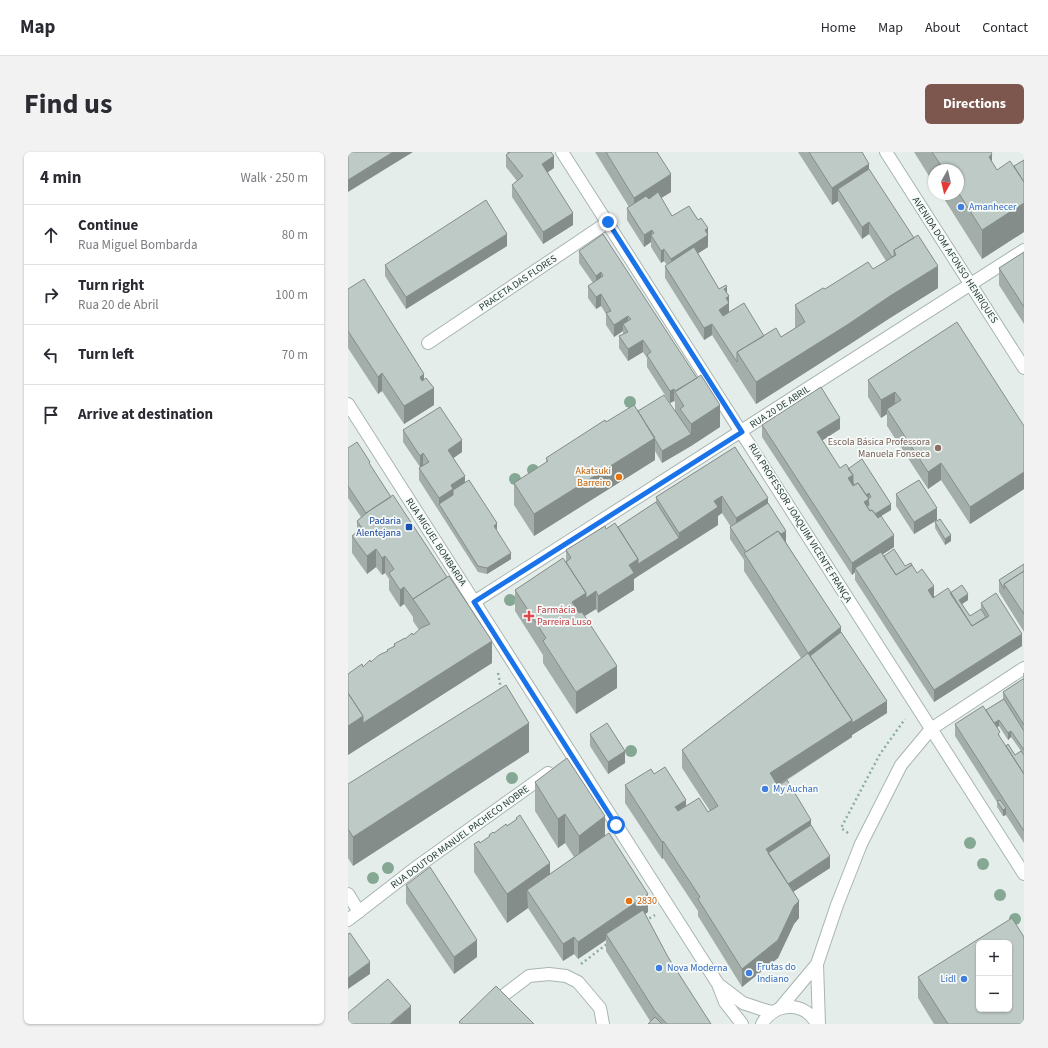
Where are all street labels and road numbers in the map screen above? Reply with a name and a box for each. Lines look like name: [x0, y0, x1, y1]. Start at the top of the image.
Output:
street label: AVENIDA DOM AFONSO HENRIQUES: [909, 194, 1001, 326]
street label: PRACETA DAS FLORES: [476, 252, 560, 314]
street label: RUA 20 DE ABRIL: [747, 382, 813, 432]
street label: RUA PROFESSOR JOAQUIM VICENTE FRANÇA: [745, 441, 855, 606]
street label: RUA MIGUEL BOMBARDA: [402, 495, 470, 589]
street label: RUA DOUTOR MANUEL PACHECO NOBRE: [388, 782, 532, 892]

